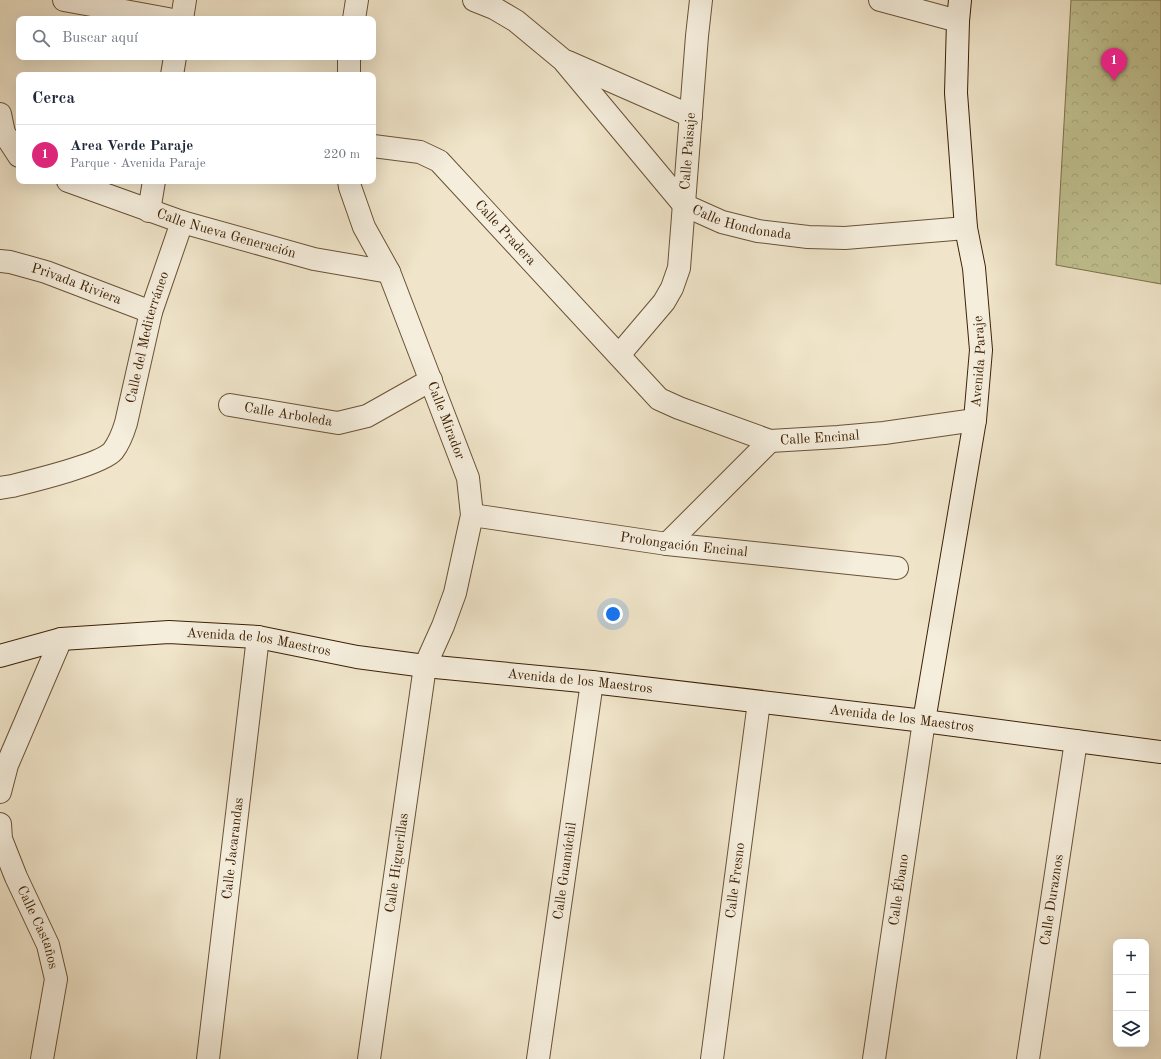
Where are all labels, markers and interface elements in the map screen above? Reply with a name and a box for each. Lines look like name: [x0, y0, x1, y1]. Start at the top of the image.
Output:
search box: [16, 16, 376, 60]
icon: search: [30, 27, 52, 49]
text: Buscar aquí: [62, 31, 138, 46]
pin: 1: [1101, 48, 1127, 81]
text: Cerca: [32, 90, 75, 107]
street label: Calle Paisaje: [678, 112, 698, 191]
text: Area Verde Paraje: [70, 139, 193, 154]
text: 1: [41, 148, 49, 161]
text: 220 m: [323, 148, 360, 161]
text: Parque · Avenida Paraje: [70, 157, 206, 170]
street label: Calle Pradera: [472, 197, 539, 268]
street label: Calle Hondonada: [690, 203, 792, 242]
street label: Calle Nueva Generación: [155, 206, 298, 261]
street label: Privada Riviera: [30, 261, 124, 307]
street label: Calle del Mediterráneo: [124, 270, 171, 405]
street label: Avenida Paraje: [969, 315, 988, 408]
street label: Calle Mirador: [425, 380, 467, 462]
street label: Calle Arboleda: [243, 400, 333, 429]
street label: Calle Encinal: [780, 428, 860, 447]
street label: Prolongación Encinal: [619, 530, 749, 559]
your location: [603, 604, 623, 624]
street label: Avenida de los Maestros: [186, 626, 332, 659]
street label: Avenida de los Maestros: [507, 667, 653, 696]
street label: Avenida de los Maestros: [829, 703, 975, 735]
street label: Calle Jacarandas: [220, 797, 246, 900]
street label: Calle Higuerillas: [383, 812, 411, 914]
street label: Calle Guamúchil: [551, 821, 579, 921]
street label: Calle Fresno: [724, 842, 747, 919]
street label: Calle Ébano: [887, 853, 911, 927]
street label: Calle Duraznos: [1038, 853, 1066, 946]
street label: Calle Castaños: [14, 884, 60, 970]
map controls: [1113, 939, 1149, 1047]
button: +: [1113, 939, 1149, 975]
button: −: [1113, 975, 1149, 1011]
button: layers: [1113, 1011, 1149, 1047]

